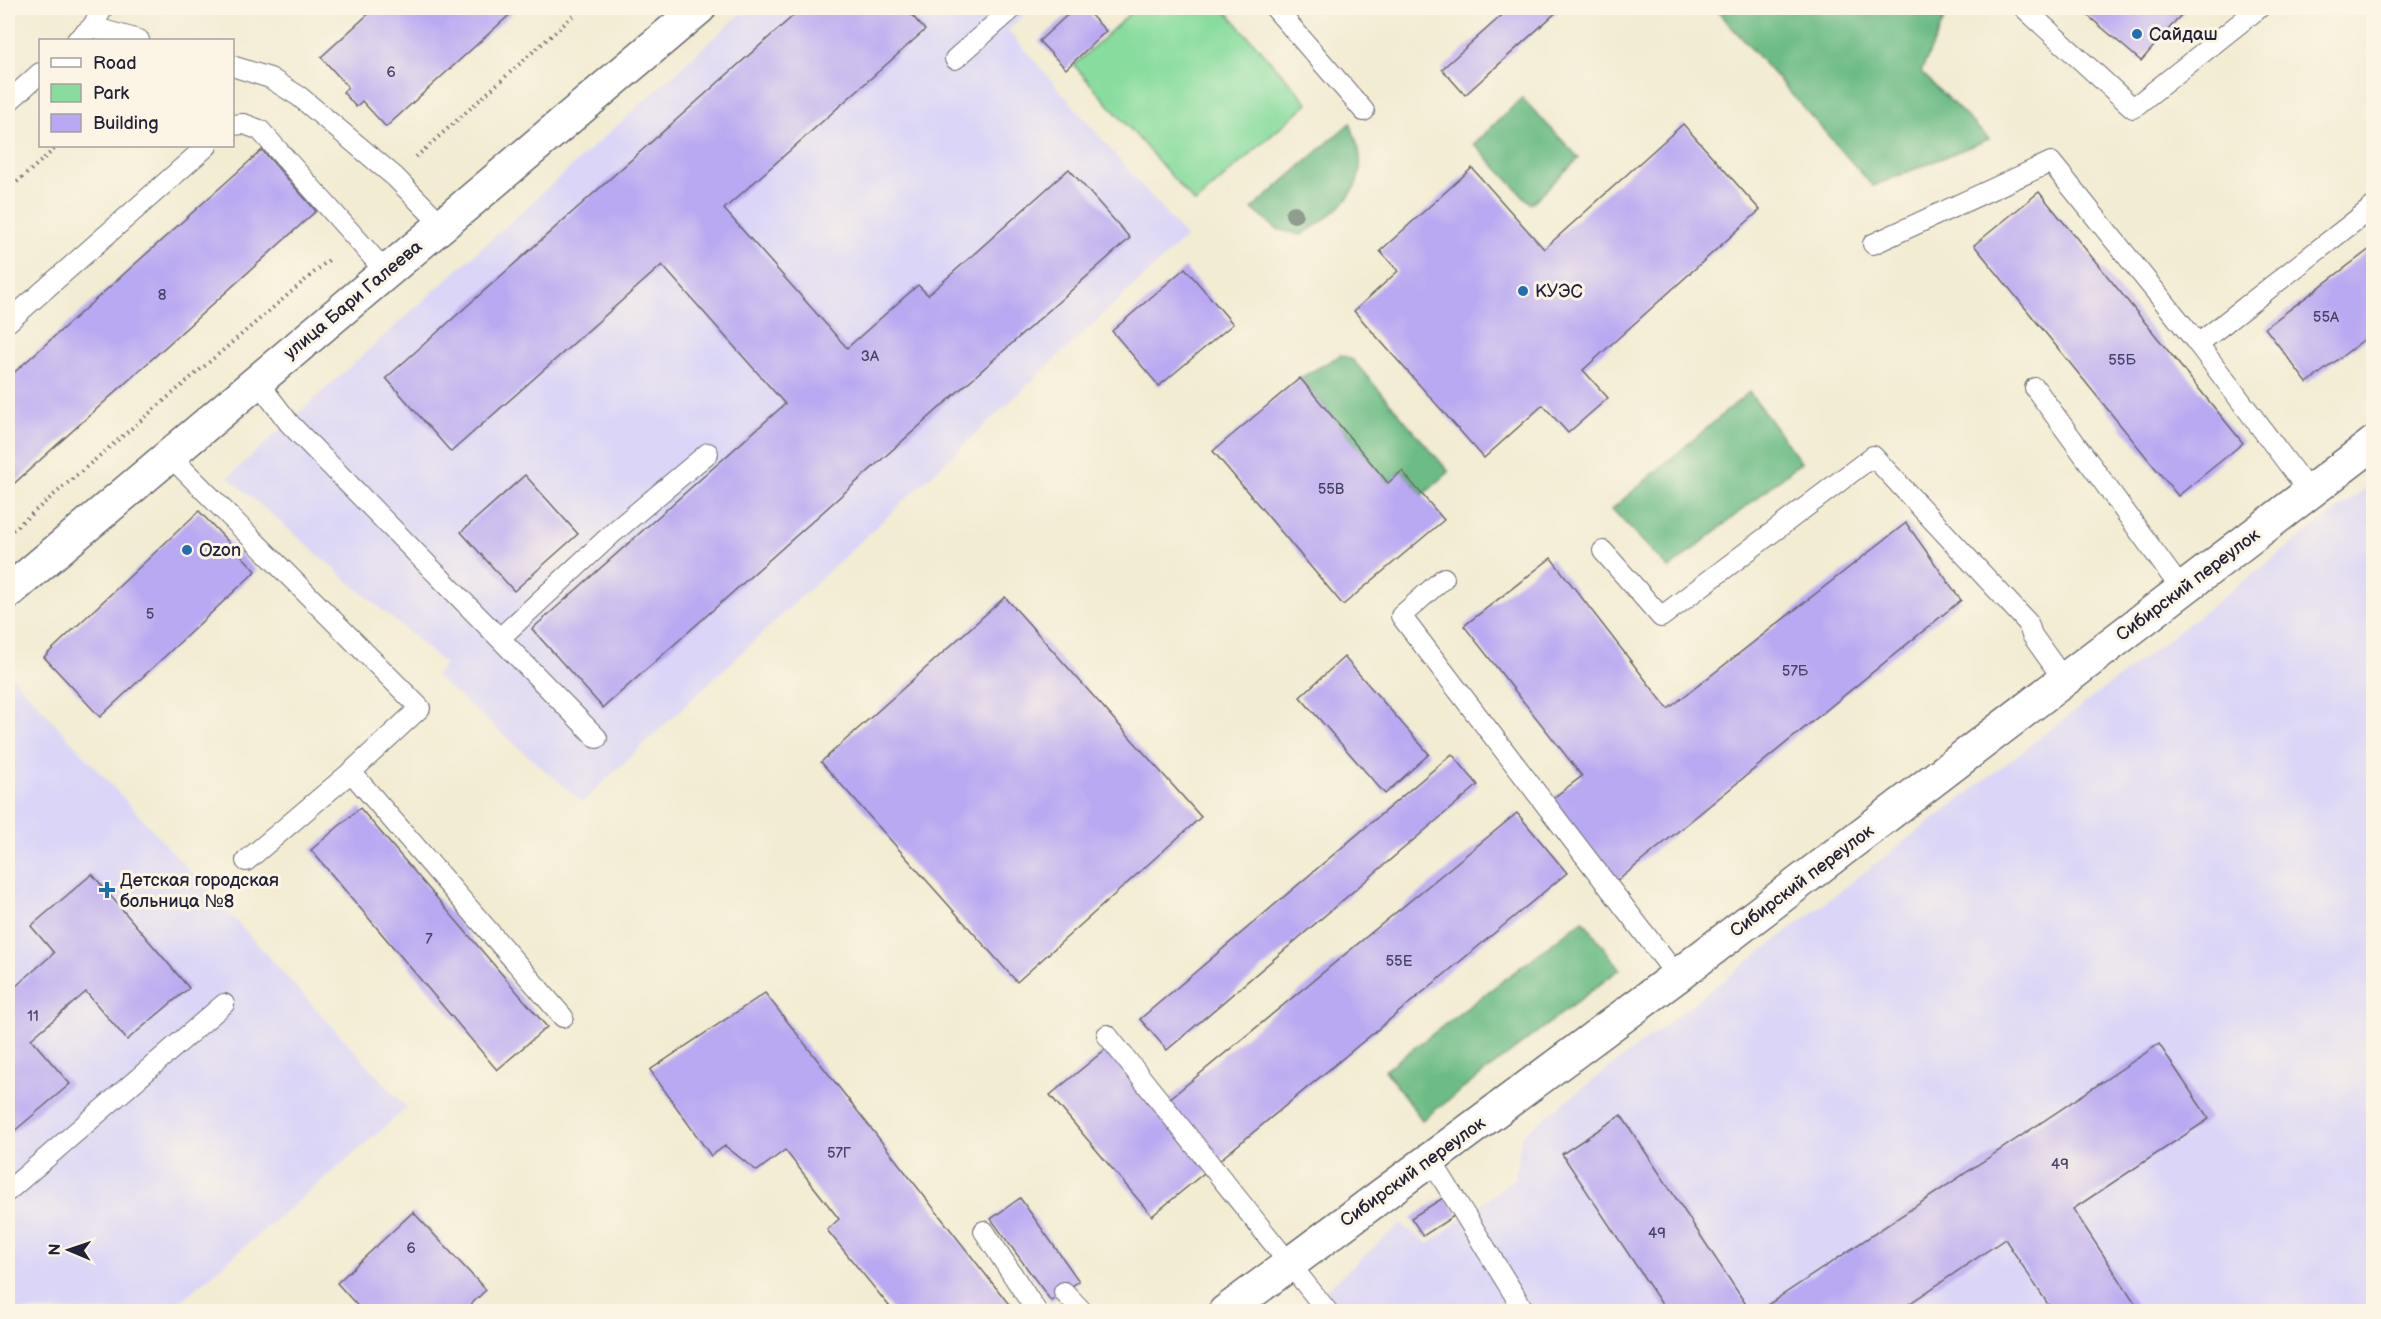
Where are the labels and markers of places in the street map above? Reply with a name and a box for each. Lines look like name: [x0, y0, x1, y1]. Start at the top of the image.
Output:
place label: Сайдаш: [2149, 24, 2218, 45]
marker: Сайдаш: [2130, 27, 2144, 41]
place label: КУЭС: [1535, 281, 1583, 302]
marker: КУЭС: [1516, 284, 1530, 298]
place label: Ozon: [199, 540, 241, 561]
marker: Ozon: [180, 543, 194, 557]
place label: Детская городская больница №8: [120, 870, 279, 912]
marker: Детская городская больница №8: [98, 881, 116, 899]

